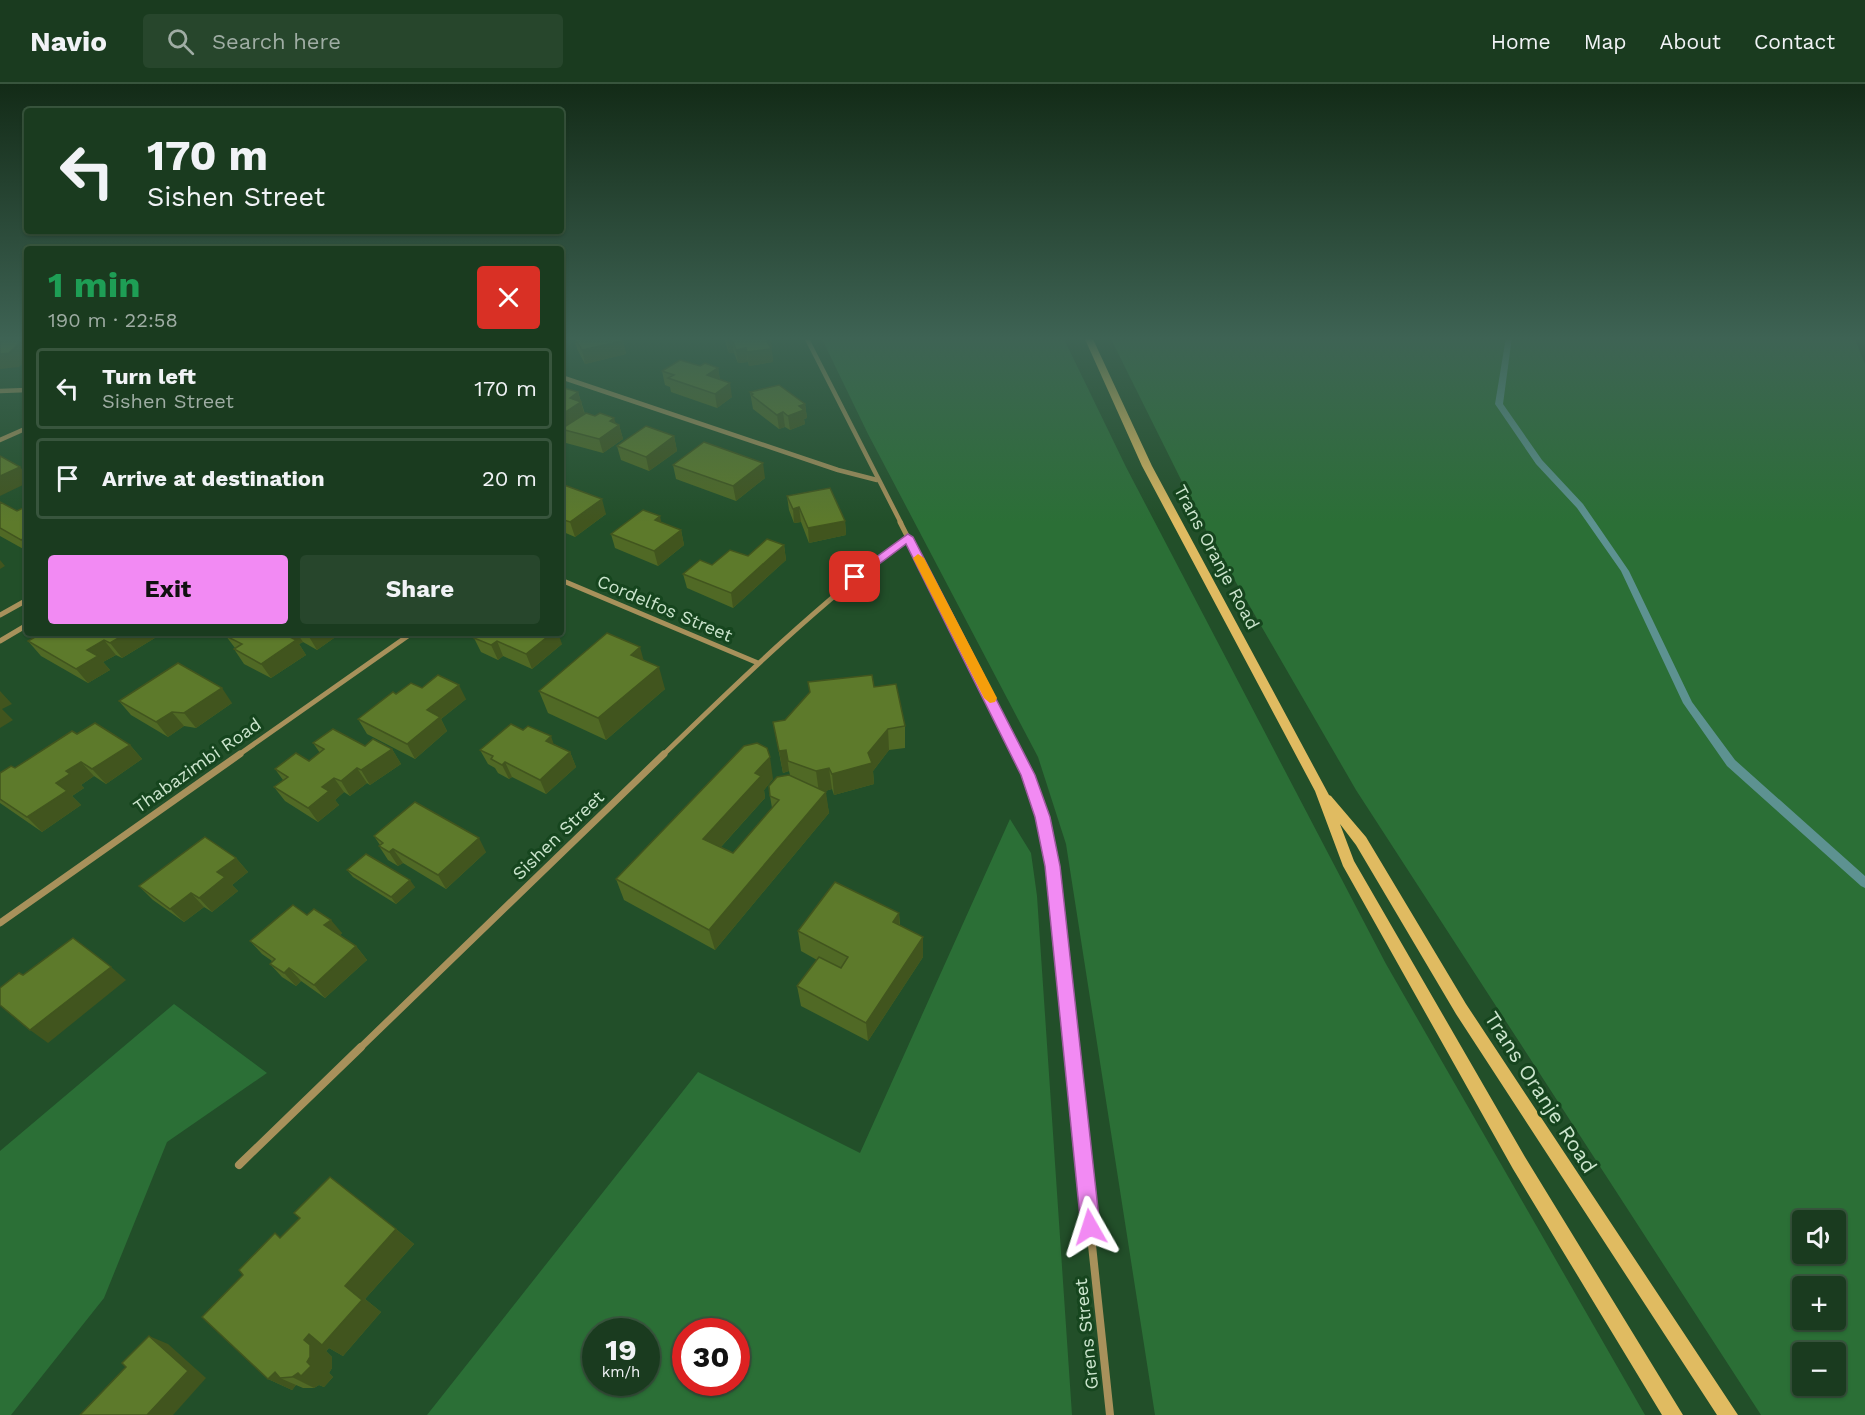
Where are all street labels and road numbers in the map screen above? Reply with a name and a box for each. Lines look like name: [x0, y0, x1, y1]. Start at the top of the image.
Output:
street label: Trans Oranje Road: [1170, 481, 1264, 633]
street label: Cordelfos Street: [594, 570, 736, 646]
street label: Thabazimbi Road: [129, 713, 265, 817]
street label: Sishen Street: [508, 786, 608, 884]
street label: Trans Oranje Road: [1479, 1007, 1603, 1177]
street label: Grens Street: [1070, 1277, 1102, 1391]

